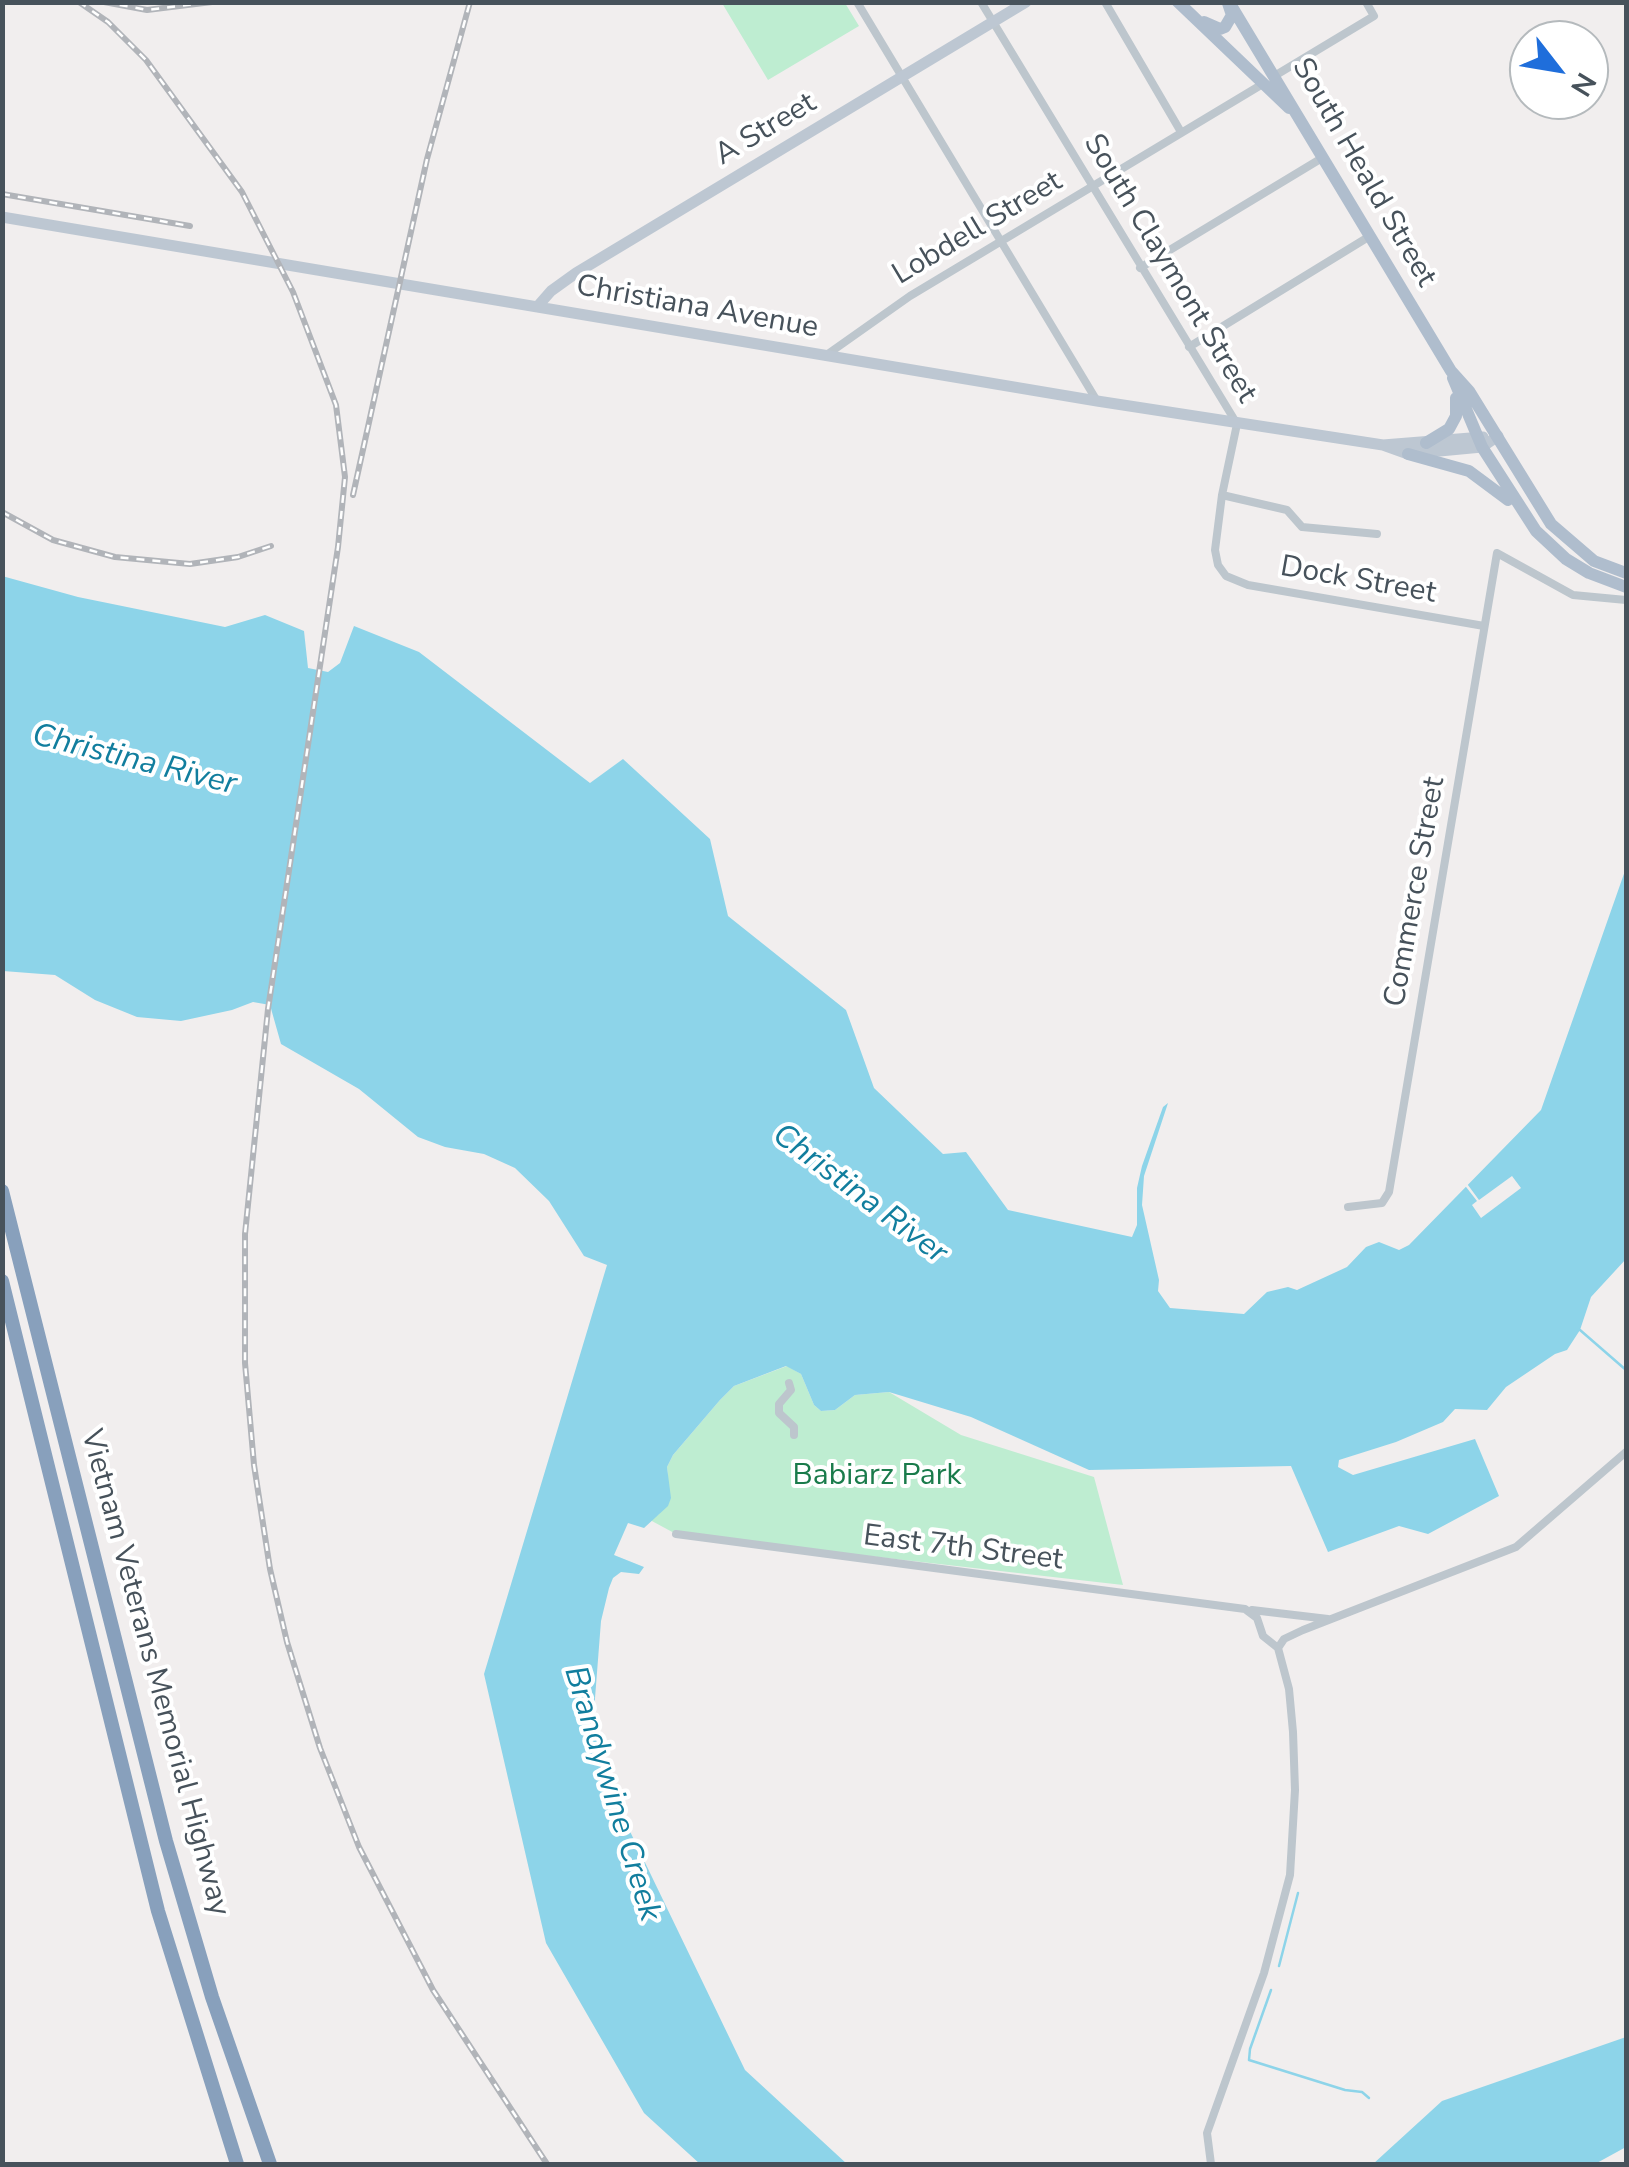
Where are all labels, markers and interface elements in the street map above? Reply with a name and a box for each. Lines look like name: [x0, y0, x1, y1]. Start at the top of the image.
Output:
north arrow: [1509, 20, 1609, 120]
street label: South Heald Street: [1283, 52, 1443, 294]
text: N: [1561, 66, 1605, 103]
street label: A Street: [709, 86, 823, 174]
street label: South Claymont Street: [1075, 128, 1263, 410]
street label: Lobdell Street: [887, 164, 1069, 294]
street label: Christiana Avenue: [573, 269, 821, 347]
street label: Dock Street: [1277, 550, 1439, 612]
water label: Christina River: [28, 717, 240, 805]
street label: Commerce Street: [1378, 774, 1454, 1010]
water label: Christina River: [764, 1117, 954, 1273]
street label: Vietnam Veterans Memorial Highway: [72, 1426, 236, 1920]
park label: Babiarz Park: [793, 1459, 961, 1495]
street label: East 7th Street: [861, 1519, 1065, 1579]
water label: Brandywine Creek: [554, 1662, 668, 1926]

